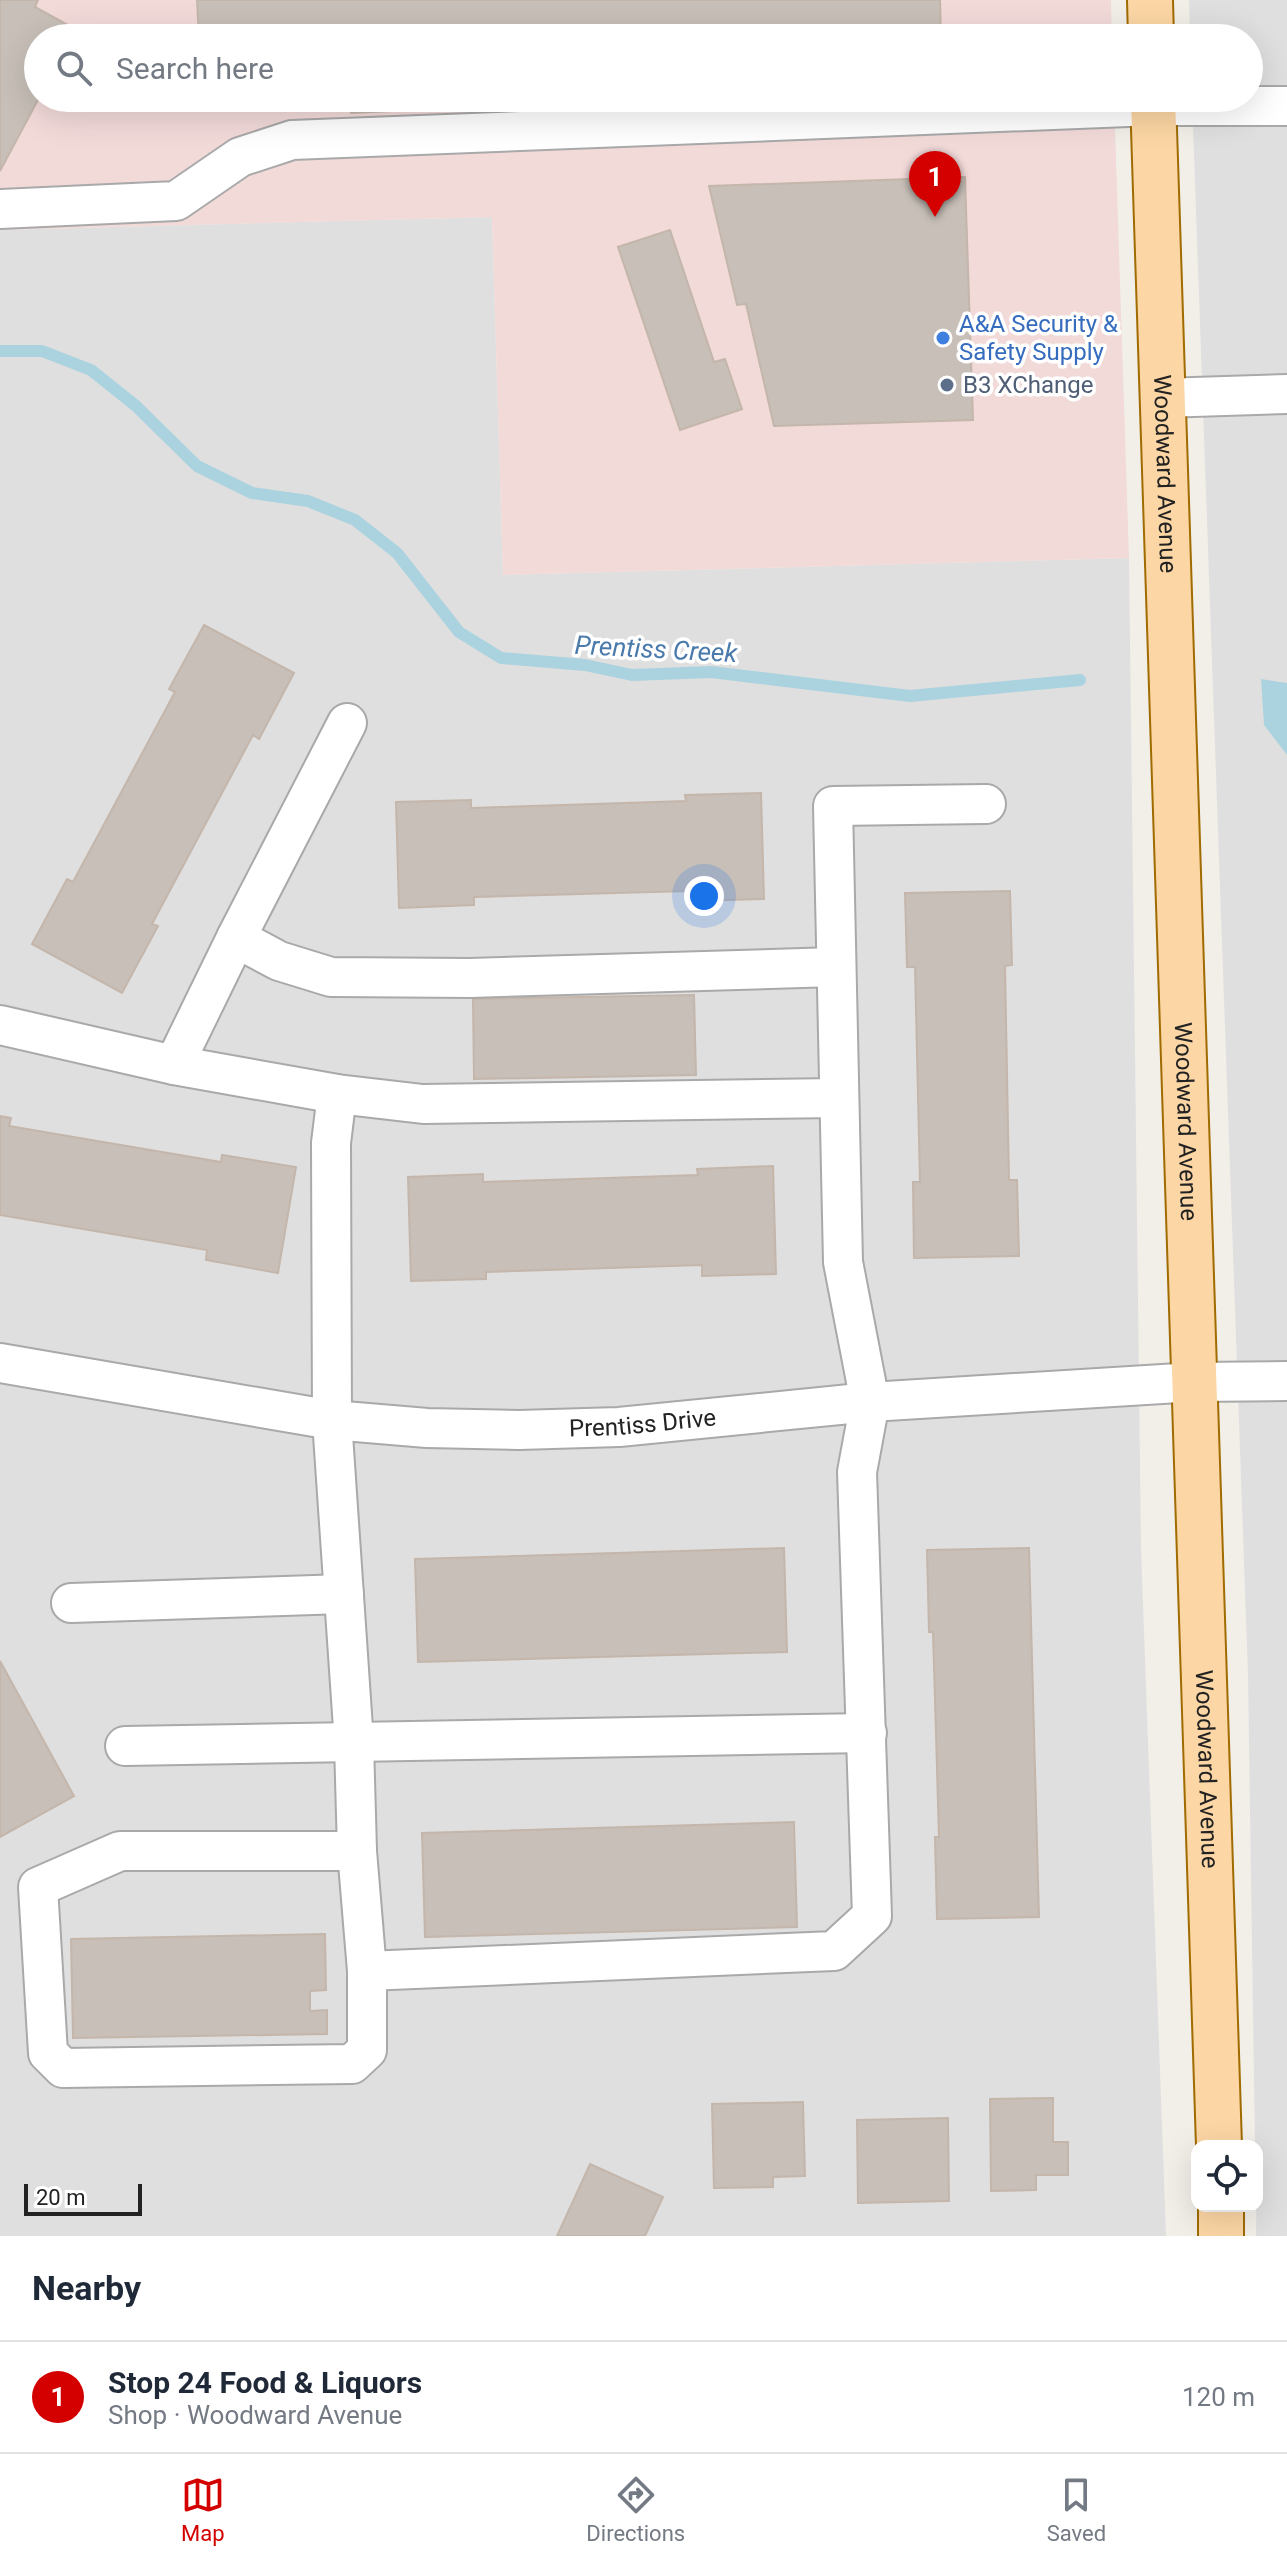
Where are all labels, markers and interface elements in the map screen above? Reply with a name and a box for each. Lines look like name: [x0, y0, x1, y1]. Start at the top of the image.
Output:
search box: [24, 24, 1263, 112]
icon: search: [52, 46, 96, 90]
text: Search here: [116, 51, 274, 86]
pin: 1: [909, 151, 961, 217]
place label: A&A Security & Safety Supply: [959, 310, 1118, 366]
marker: A&A Security & Safety Supply: [934, 329, 952, 347]
place label: B3 XChange: [963, 371, 1094, 399]
street label: Woodward Avenue: [1148, 374, 1182, 574]
marker: B3 XChange: [938, 376, 956, 394]
water label: Prentiss Creek: [574, 630, 739, 668]
your location: [684, 876, 724, 916]
street label: Woodward Avenue: [1169, 1022, 1203, 1221]
street label: Prentiss Drive: [569, 1403, 717, 1442]
street label: Woodward Avenue: [1190, 1669, 1224, 1869]
map controls: [1191, 2140, 1263, 2212]
button: locate: [1191, 2140, 1263, 2212]
scale bar: [24, 2180, 142, 2216]
text: 20 m: [36, 2185, 85, 2210]
text: Nearby: [32, 2268, 141, 2308]
text: Stop 24 Food & Liquors: [108, 2365, 422, 2400]
text: 1: [51, 2382, 65, 2412]
text: 120 m: [1182, 2382, 1255, 2412]
text: Shop · Woodward Avenue: [108, 2400, 402, 2430]
tab: Map: [181, 2473, 225, 2546]
tab: Directions: [586, 2473, 685, 2546]
tab: Saved: [1047, 2473, 1106, 2546]

